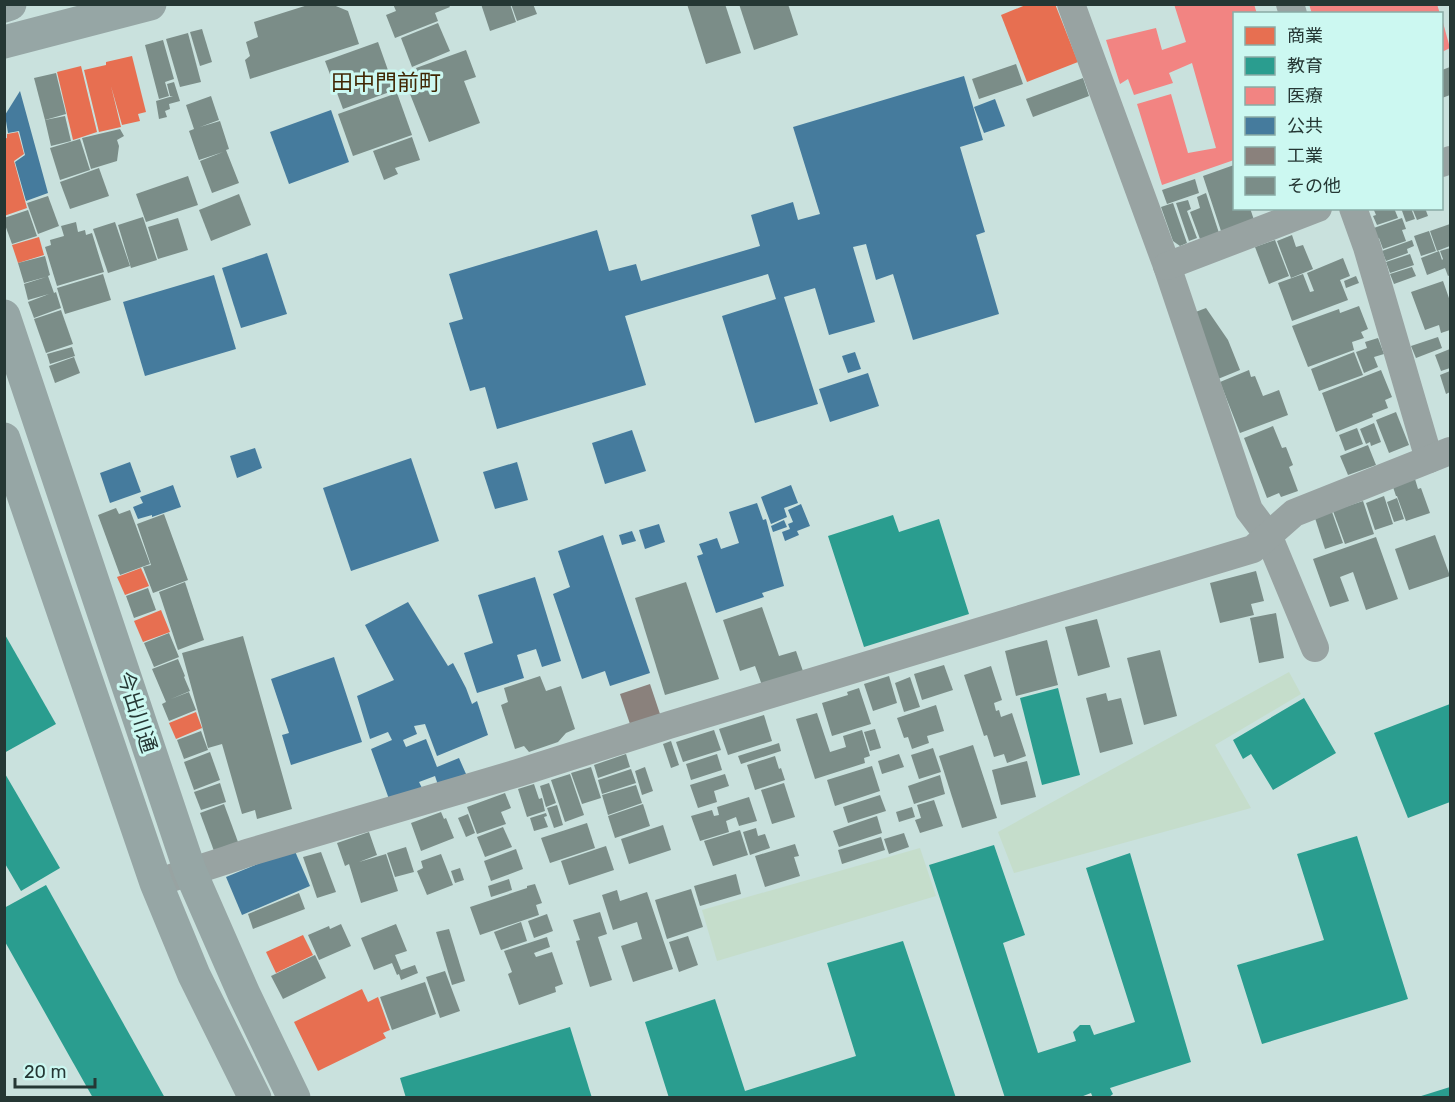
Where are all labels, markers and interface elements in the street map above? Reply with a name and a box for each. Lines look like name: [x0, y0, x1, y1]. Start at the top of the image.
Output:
legend: [1233, 12, 1443, 210]
text: 商業: [1287, 25, 1323, 47]
text: 教育: [1287, 55, 1323, 77]
district label: 田中門前町: [331, 69, 441, 96]
text: 医療: [1287, 85, 1323, 107]
text: 公共: [1287, 115, 1323, 137]
text: 工業: [1287, 145, 1323, 167]
text: その他: [1287, 175, 1341, 197]
street label: 今出川通: [113, 668, 162, 756]
scale bar: [15, 1051, 94, 1089]
text: 20 m: [24, 1061, 66, 1083]

